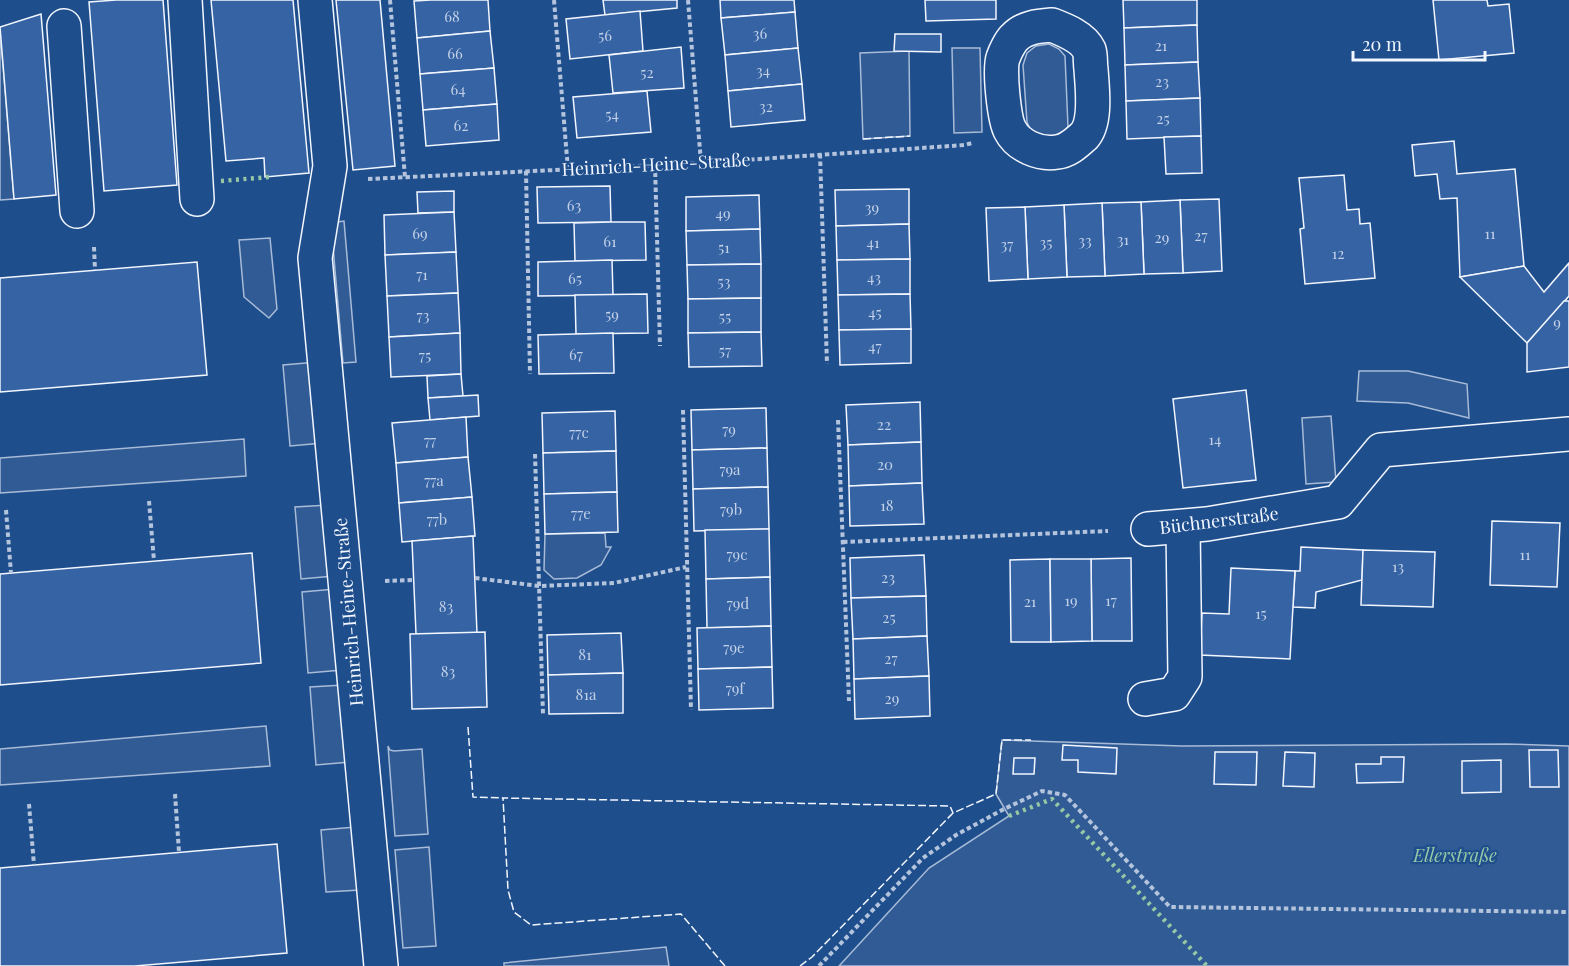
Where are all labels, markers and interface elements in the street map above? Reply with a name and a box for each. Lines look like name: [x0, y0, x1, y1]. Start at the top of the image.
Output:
house number: 68: [444, 6, 460, 26]
house number: 36: [753, 23, 767, 43]
scale bar: [1353, 24, 1485, 62]
house number: 56: [598, 25, 612, 45]
text: 20 m: [1362, 32, 1402, 56]
house number: 21: [1155, 35, 1168, 55]
house number: 66: [447, 43, 463, 63]
house number: 34: [756, 60, 770, 80]
house number: 52: [640, 62, 654, 82]
house number: 23: [1155, 71, 1169, 91]
house number: 64: [450, 79, 466, 99]
house number: 32: [759, 96, 773, 116]
house number: 54: [605, 104, 619, 124]
house number: 25: [1156, 108, 1170, 128]
house number: 62: [454, 115, 468, 135]
street label: Heinrich-Heine-Straße: [561, 147, 751, 181]
house number: 63: [567, 195, 581, 215]
house number: 39: [865, 197, 879, 217]
house number: 49: [715, 203, 731, 223]
house number: 69: [412, 223, 428, 243]
house number: 11: [1484, 223, 1496, 243]
house number: 27: [1194, 225, 1208, 245]
house number: 29: [1155, 227, 1169, 247]
house number: 31: [1117, 229, 1130, 249]
house number: 33: [1078, 230, 1092, 250]
house number: 61: [603, 231, 617, 251]
house number: 41: [867, 232, 880, 252]
house number: 35: [1040, 232, 1053, 252]
house number: 37: [1001, 234, 1013, 254]
house number: 51: [718, 237, 730, 257]
house number: 12: [1332, 243, 1344, 263]
house number: 71: [416, 264, 428, 284]
house number: 43: [867, 267, 881, 287]
house number: 65: [568, 268, 582, 288]
house number: 53: [718, 271, 731, 291]
house number: 45: [868, 302, 882, 322]
house number: 59: [605, 304, 619, 324]
house number: 73: [417, 305, 430, 325]
house number: 55: [719, 306, 731, 326]
house number: 9: [1553, 312, 1561, 332]
house number: 47: [868, 336, 882, 356]
house number: 57: [719, 340, 731, 360]
house number: 67: [569, 344, 583, 364]
house number: 75: [419, 345, 431, 365]
house number: 22: [877, 414, 891, 434]
house number: 79: [722, 419, 736, 439]
house number: 77c: [569, 422, 589, 442]
house number: 14: [1209, 429, 1221, 449]
house number: 77: [424, 430, 436, 450]
house number: 20: [877, 454, 893, 474]
house number: 79a: [719, 459, 741, 479]
house number: 77a: [424, 470, 444, 490]
house number: 18: [880, 495, 894, 515]
house number: 79b: [720, 499, 742, 519]
street label: Büchnerstraße: [1158, 501, 1280, 539]
house number: 77e: [571, 503, 591, 523]
house number: 77b: [427, 509, 447, 529]
street label: Heinrich-Heine-Straße: [328, 517, 368, 707]
house number: 79c: [726, 544, 748, 564]
house number: 11: [1519, 544, 1531, 564]
house number: 13: [1392, 556, 1404, 576]
house number: 23: [881, 567, 895, 587]
house number: 19: [1064, 590, 1078, 610]
house number: 17: [1105, 590, 1117, 610]
house number: 21: [1024, 591, 1037, 611]
house number: 79d: [727, 593, 749, 613]
house number: 83: [439, 596, 453, 616]
house number: 15: [1255, 603, 1267, 623]
house number: 25: [882, 607, 896, 627]
house number: 79e: [723, 637, 745, 657]
house number: 81: [578, 644, 592, 664]
house number: 27: [884, 648, 898, 668]
house number: 83: [441, 661, 455, 681]
house number: 79f: [726, 678, 745, 698]
house number: 81a: [576, 684, 597, 704]
house number: 29: [885, 688, 899, 708]
park label: Ellerstraße: [1412, 843, 1497, 867]

